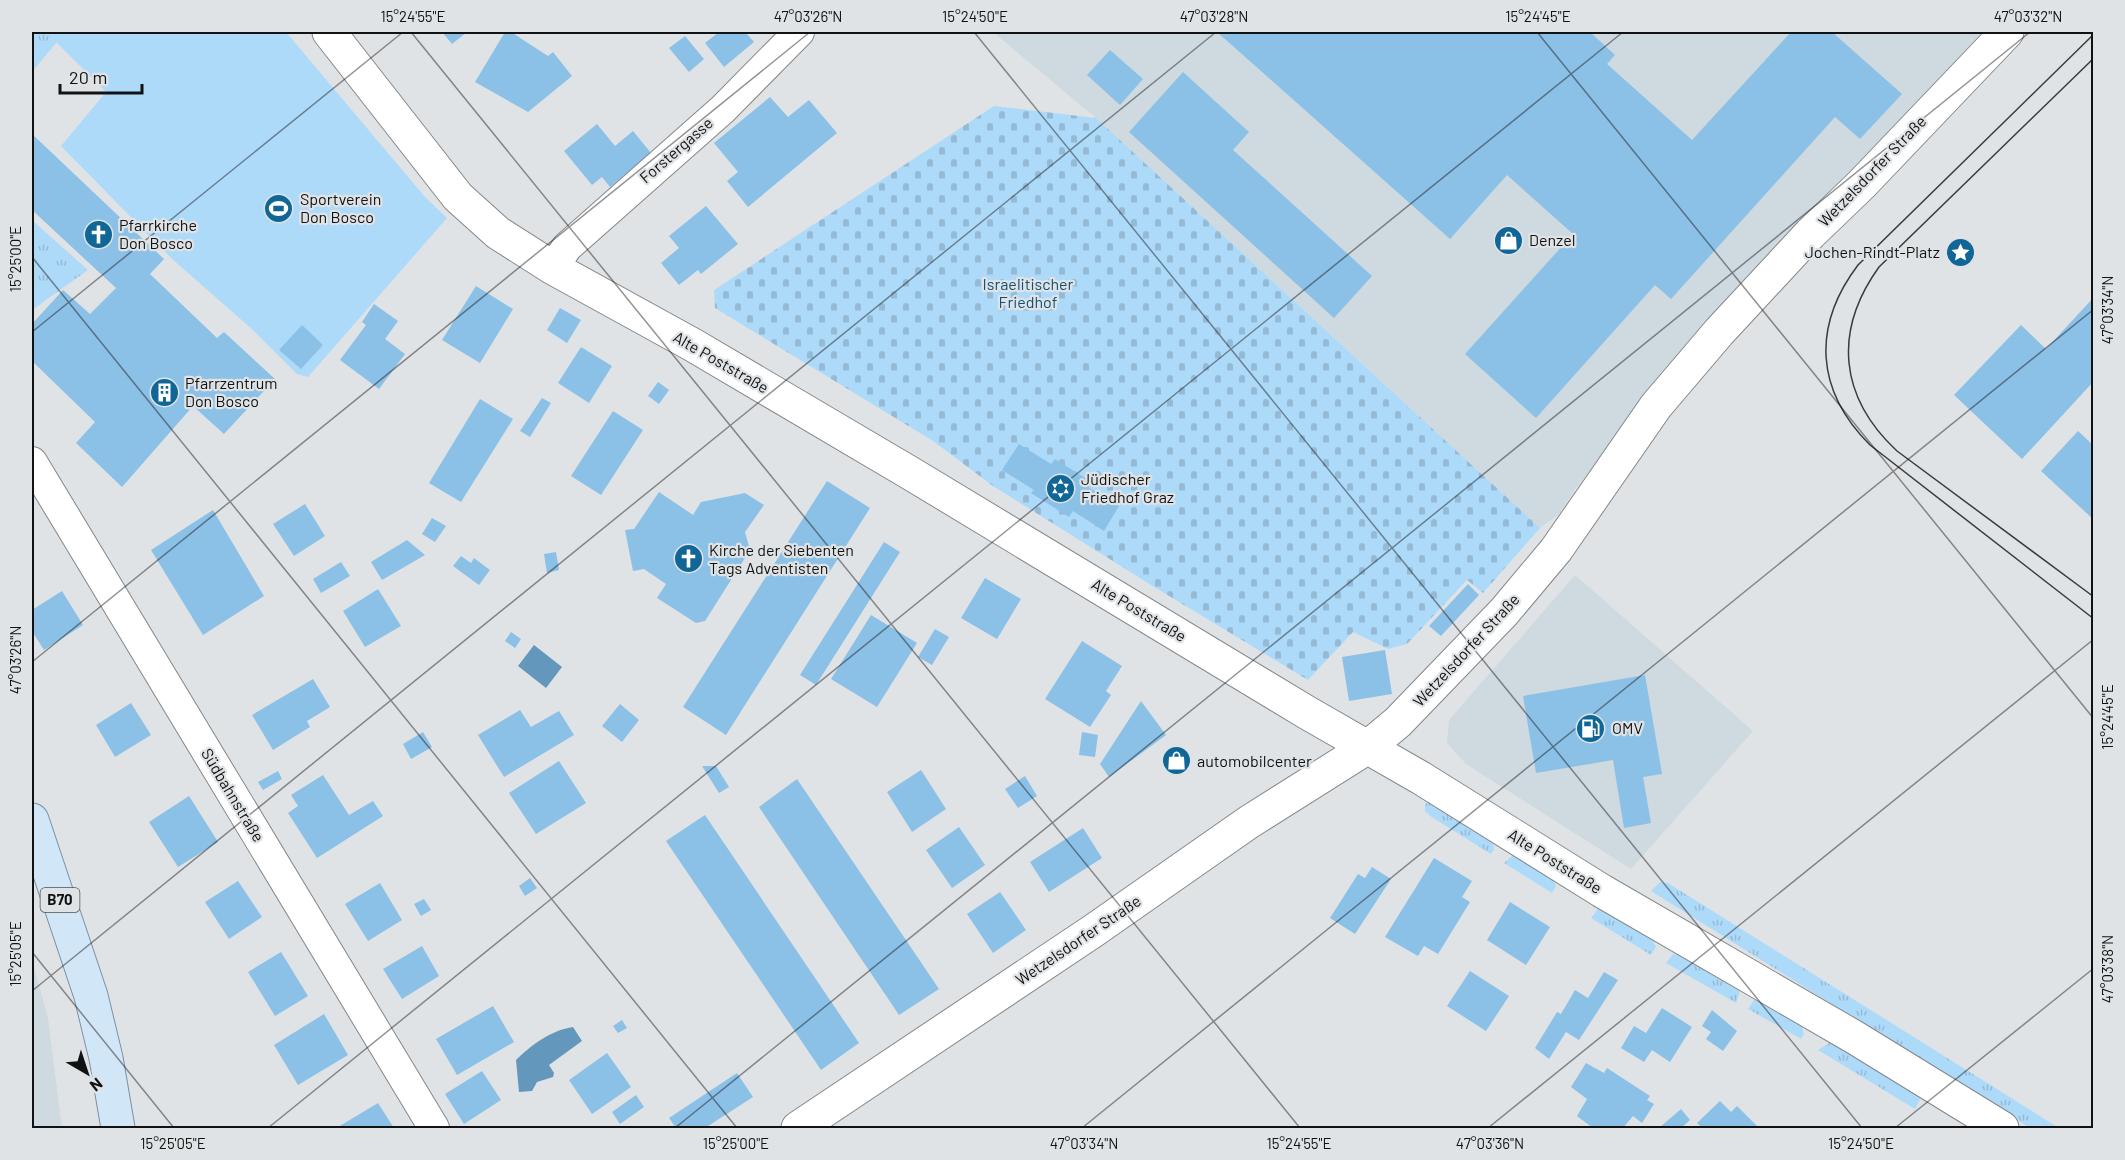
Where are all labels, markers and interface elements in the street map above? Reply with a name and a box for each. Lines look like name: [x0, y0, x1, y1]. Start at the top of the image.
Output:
text: 15°24'55"E: [380, 7, 446, 25]
text: 47°03'26"N: [774, 7, 842, 25]
text: 15°24'50"E: [942, 7, 1008, 25]
text: 47°03'28"N: [1180, 7, 1248, 25]
text: 15°24'45"E: [1505, 7, 1571, 25]
text: 47°03'32"N: [1994, 7, 2062, 25]
scale bar: [60, 57, 142, 95]
text: 20 m: [69, 66, 107, 88]
street label: Wetzelsdorfer Straße: [1814, 111, 1930, 230]
street label: Forstergasse: [635, 113, 716, 187]
place label: Sportverein Don Bosco: [300, 189, 382, 226]
sports icon: Sportverein Don Bosco: [263, 192, 295, 224]
place label: Pfarrkirche Don Bosco: [119, 215, 197, 252]
church icon: Pfarrkirche Don Bosco: [82, 218, 114, 250]
shop icon: Denzel: [1492, 224, 1524, 256]
text: 15°25'00"E: [6, 226, 24, 292]
place label: Denzel: [1529, 230, 1575, 249]
place icon: Jochen-Rindt-Platz: [1945, 236, 1977, 268]
place label: Jochen-Rindt-Platz: [1805, 242, 1940, 261]
park label: Israelitischer Friedhof: [983, 274, 1074, 311]
text: 47°03'34"N: [2098, 276, 2116, 344]
street label: Alte Poststraße: [670, 327, 772, 397]
place label: Pfarrzentrum Don Bosco: [185, 373, 277, 410]
building icon: Pfarrzentrum Don Bosco: [148, 376, 180, 408]
place label: Jüdischer Friedhof Graz: [1081, 469, 1174, 506]
synagogue icon: Jüdischer Friedhof Graz: [1044, 472, 1076, 504]
place label: Kirche der Siebenten Tags Adventisten: [709, 540, 854, 577]
church icon: Kirche der Siebenten Tags Adventisten: [672, 543, 704, 575]
street label: Alte Poststraße: [1088, 574, 1190, 645]
street label: Wetzelsdorfer Straße: [1409, 589, 1523, 710]
text: 47°03'26"N: [6, 626, 24, 694]
text: 15°24'45"E: [2098, 684, 2116, 750]
fuel station icon: OMV: [1575, 712, 1607, 744]
place label: OMV: [1612, 718, 1643, 737]
street label: Südbahnstraße: [198, 745, 269, 845]
shop icon: automobilcenter: [1160, 745, 1192, 777]
place label: automobilcenter: [1197, 751, 1312, 770]
street label: Alte Poststraße: [1505, 824, 1606, 897]
road number: B70: [40, 888, 80, 912]
street label: Wetzelsdorfer Straße: [1011, 891, 1144, 989]
text: 15°25'05"E: [6, 921, 24, 987]
text: 47°03'38"N: [2098, 935, 2116, 1003]
north arrow: [57, 1043, 117, 1103]
text: N: [87, 1074, 107, 1096]
text: 15°25'05"E: [140, 1134, 206, 1152]
text: 15°25'00"E: [703, 1134, 769, 1152]
text: 47°03'34"N: [1050, 1134, 1118, 1152]
text: 15°24'55"E: [1266, 1134, 1332, 1152]
text: 47°03'36"N: [1456, 1134, 1524, 1152]
text: 15°24'50"E: [1828, 1134, 1894, 1152]

